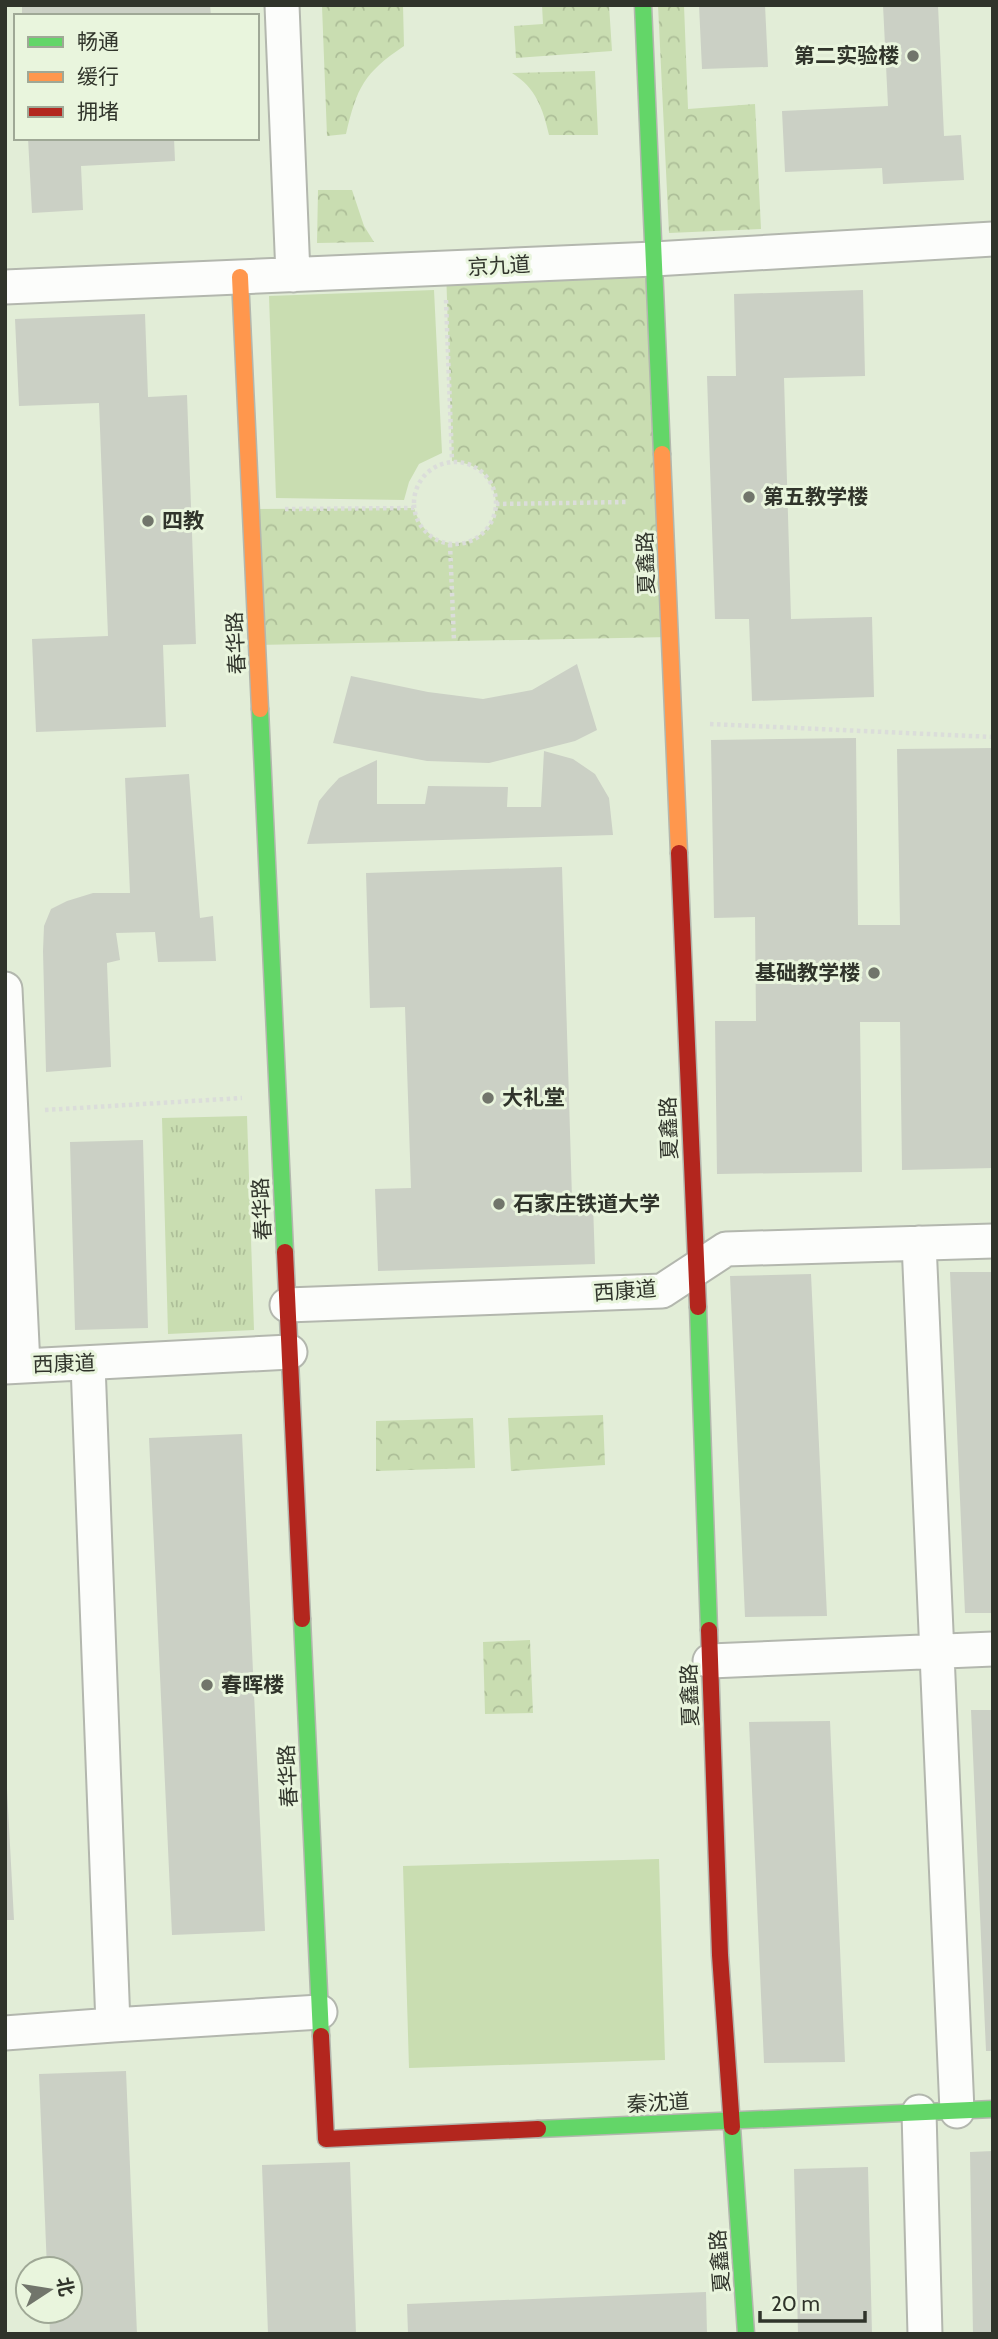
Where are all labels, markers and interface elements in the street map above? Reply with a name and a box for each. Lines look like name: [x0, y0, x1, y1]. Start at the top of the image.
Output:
legend: [14, 14, 259, 140]
text: 畅通: [77, 29, 119, 54]
place label: 第二实验楼: [794, 43, 899, 68]
marker: 第二实验楼: [905, 48, 921, 64]
text: 缓行: [77, 64, 119, 89]
text: 拥堵: [77, 99, 119, 124]
street label: 京九道: [467, 251, 531, 280]
place label: 第五教学楼: [763, 484, 868, 509]
marker: 第五教学楼: [741, 489, 757, 505]
place label: 四教: [162, 508, 204, 533]
marker: 四教: [140, 513, 156, 529]
street label: 夏鑫路: [632, 531, 659, 595]
street label: 春华路: [221, 611, 250, 675]
place label: 基础教学楼: [755, 960, 860, 985]
marker: 基础教学楼: [866, 965, 882, 981]
place label: 大礼堂: [502, 1085, 565, 1110]
marker: 大礼堂: [480, 1090, 496, 1106]
street label: 夏鑫路: [655, 1096, 682, 1160]
street label: 春华路: [247, 1177, 276, 1241]
place label: 石家庄铁道大学: [513, 1191, 660, 1216]
marker: 石家庄铁道大学: [491, 1196, 507, 1212]
street label: 西康道: [593, 1276, 657, 1305]
street label: 西康道: [32, 1350, 96, 1377]
street label: 夏鑫路: [676, 1663, 703, 1727]
place label: 春晖楼: [221, 1672, 284, 1697]
marker: 春晖楼: [199, 1677, 215, 1693]
street label: 春华路: [273, 1744, 302, 1808]
street label: 秦沈道: [626, 2088, 690, 2117]
street label: 夏鑫路: [705, 2229, 734, 2293]
north arrow: [14, 2255, 84, 2325]
text: 北: [52, 2275, 78, 2298]
scale bar: [760, 2280, 865, 2324]
text: 20 m: [771, 2291, 820, 2316]

